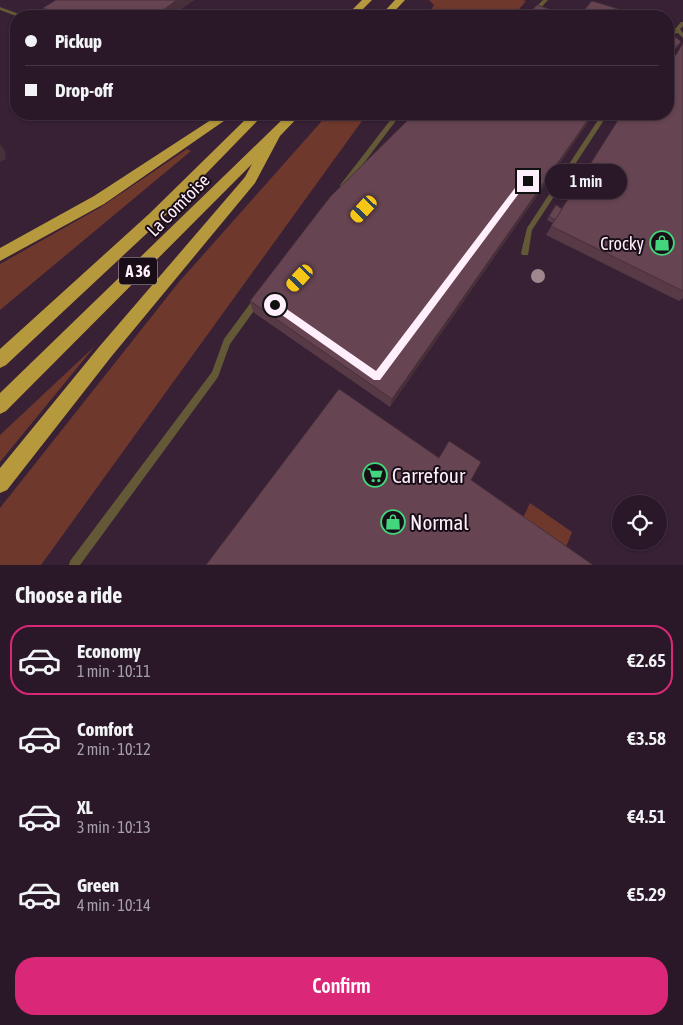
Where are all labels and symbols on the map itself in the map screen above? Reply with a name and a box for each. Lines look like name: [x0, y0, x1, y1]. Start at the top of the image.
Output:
callout: 1 min: [546, 164, 628, 198]
street label: La Comtoise: [142, 169, 214, 241]
route end: [517, 170, 539, 192]
car: [348, 193, 379, 225]
shop icon: Crocky: [649, 230, 675, 256]
place label: Crocky: [600, 233, 644, 254]
road number: A 36: [119, 258, 157, 284]
car: [284, 262, 315, 294]
route start: [264, 294, 286, 316]
supermarket icon: Carrefour: [362, 462, 388, 488]
place label: Carrefour: [392, 463, 466, 487]
shop icon: Normal: [380, 509, 406, 535]
place label: Normal: [410, 510, 469, 534]

